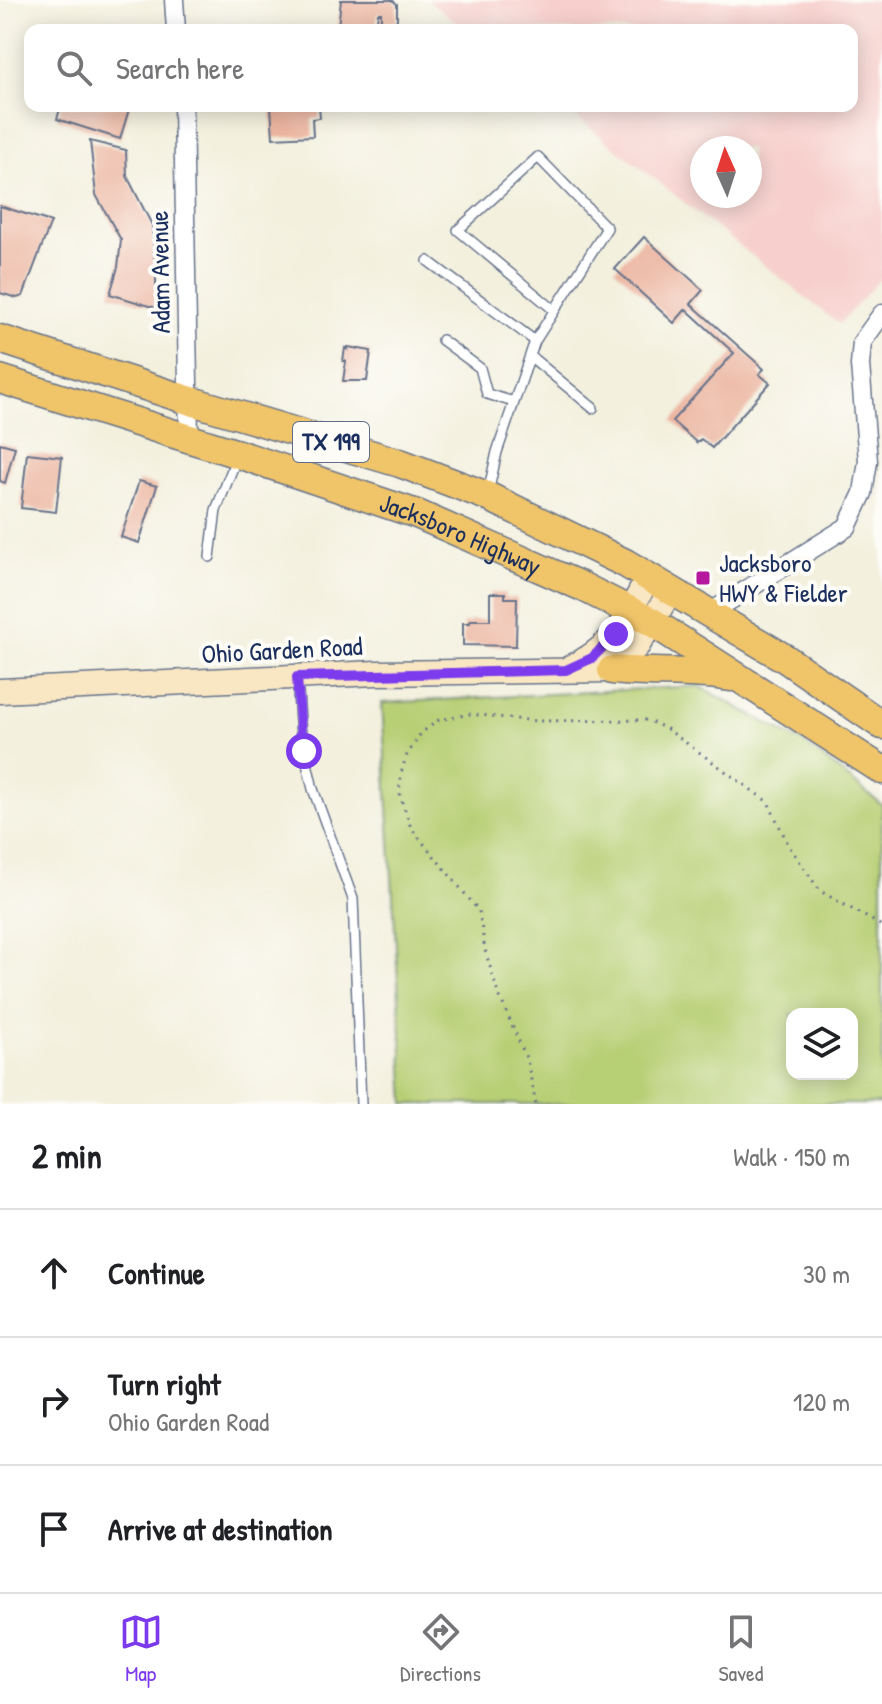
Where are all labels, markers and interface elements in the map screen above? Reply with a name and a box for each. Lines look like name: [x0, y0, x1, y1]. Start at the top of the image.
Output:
search box: [24, 24, 858, 112]
icon: search: [52, 46, 96, 90]
text: Search here: [116, 48, 244, 88]
north arrow: [690, 136, 762, 208]
street label: Adam Avenue: [141, 210, 178, 334]
road number: TX 199: [293, 422, 369, 462]
street label: Jacksboro Highway: [375, 485, 547, 583]
place label: Jacksboro HWY & Fielder: [719, 545, 848, 610]
marker: Jacksboro HWY & Fielder: [694, 569, 712, 587]
route end: [598, 616, 634, 652]
street label: Ohio Garden Road: [201, 628, 363, 671]
route start: [286, 733, 322, 769]
map controls: [786, 1008, 858, 1080]
button: layers: [786, 1008, 858, 1080]
text: 2 min: [32, 1133, 102, 1179]
text: Walk · 150 m: [733, 1139, 850, 1174]
icon: ahead: [32, 1251, 76, 1295]
text: Continue: [108, 1253, 205, 1293]
text: 30 m: [803, 1256, 850, 1291]
text: Turn right: [108, 1364, 221, 1404]
icon: right: [32, 1379, 76, 1423]
text: 120 m: [793, 1384, 850, 1419]
text: Ohio Garden Road: [108, 1404, 269, 1439]
icon: arrive: [32, 1507, 76, 1551]
text: Arrive at destination: [108, 1509, 333, 1549]
tab: Map: [119, 1610, 163, 1688]
tab: Directions: [400, 1610, 481, 1688]
tab: Saved: [718, 1610, 763, 1688]

